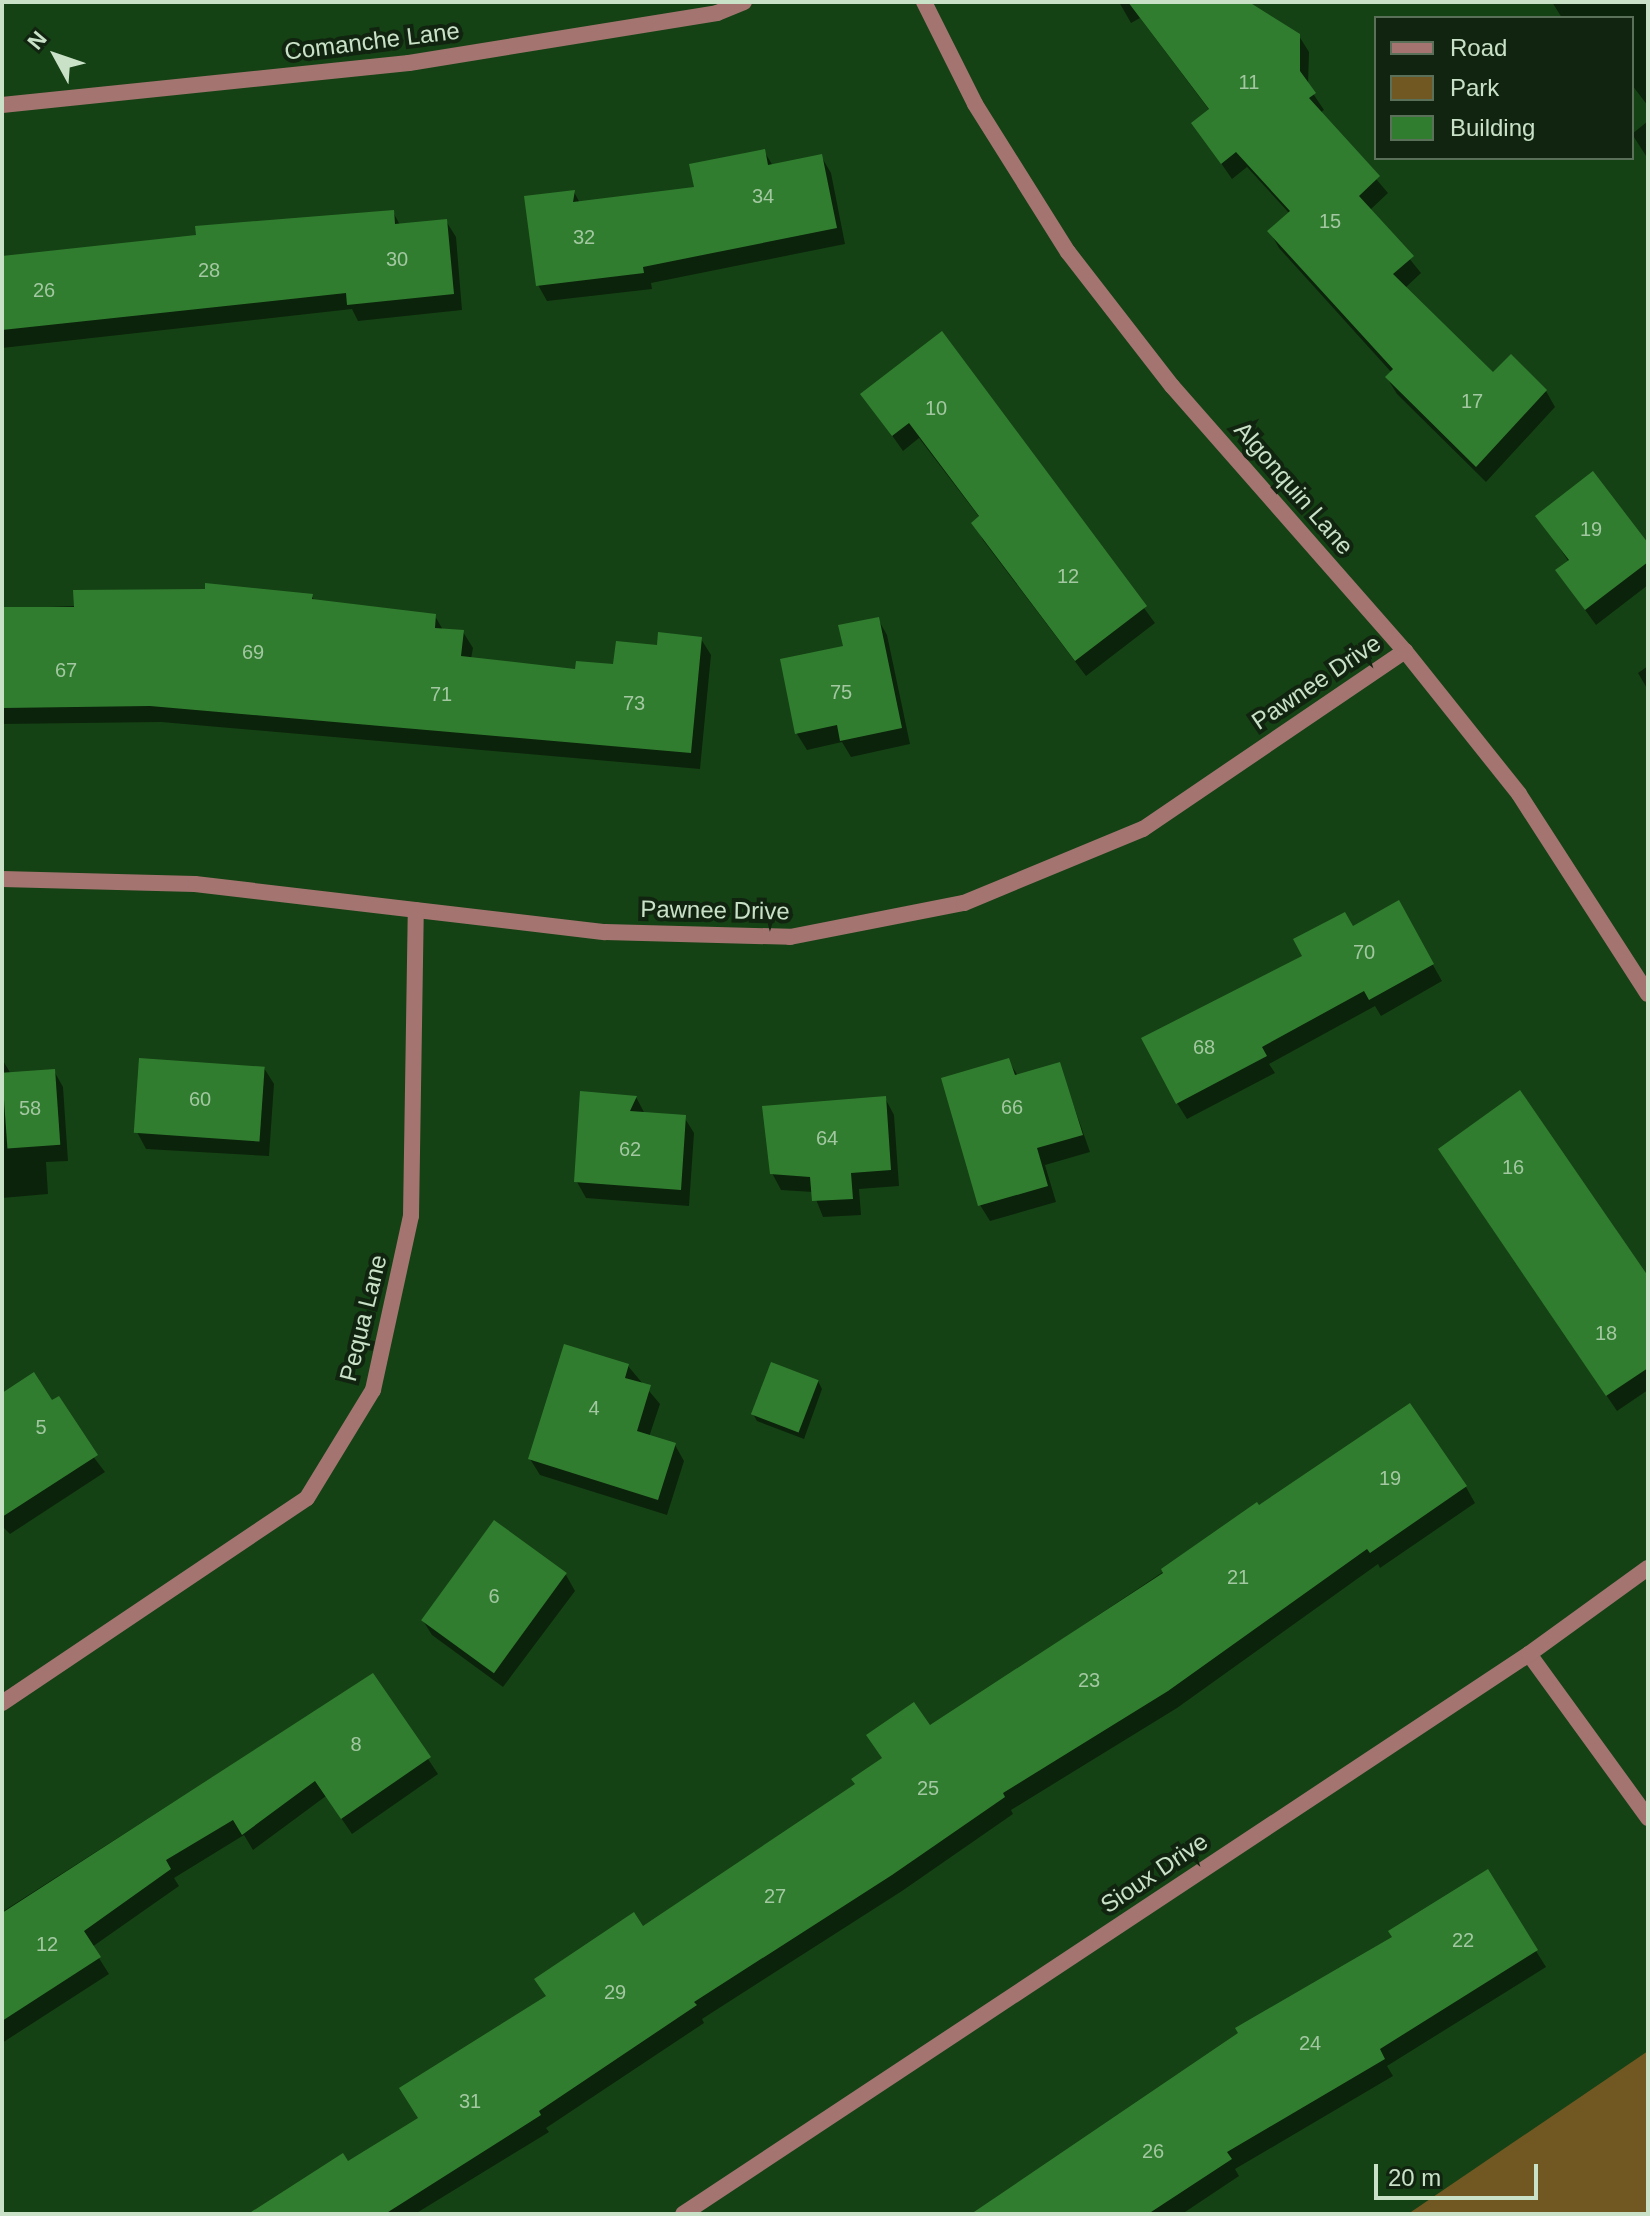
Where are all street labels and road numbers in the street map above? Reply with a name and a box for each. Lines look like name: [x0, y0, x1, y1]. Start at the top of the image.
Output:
street label: Comanche Lane: [283, 16, 461, 66]
street label: Algonquin Lane: [1228, 416, 1360, 560]
street label: Pawnee Drive: [1246, 628, 1386, 736]
street label: Pawnee Drive: [640, 894, 790, 926]
street label: Pequa Lane: [333, 1252, 393, 1384]
street label: Sioux Drive: [1095, 1827, 1213, 1919]

